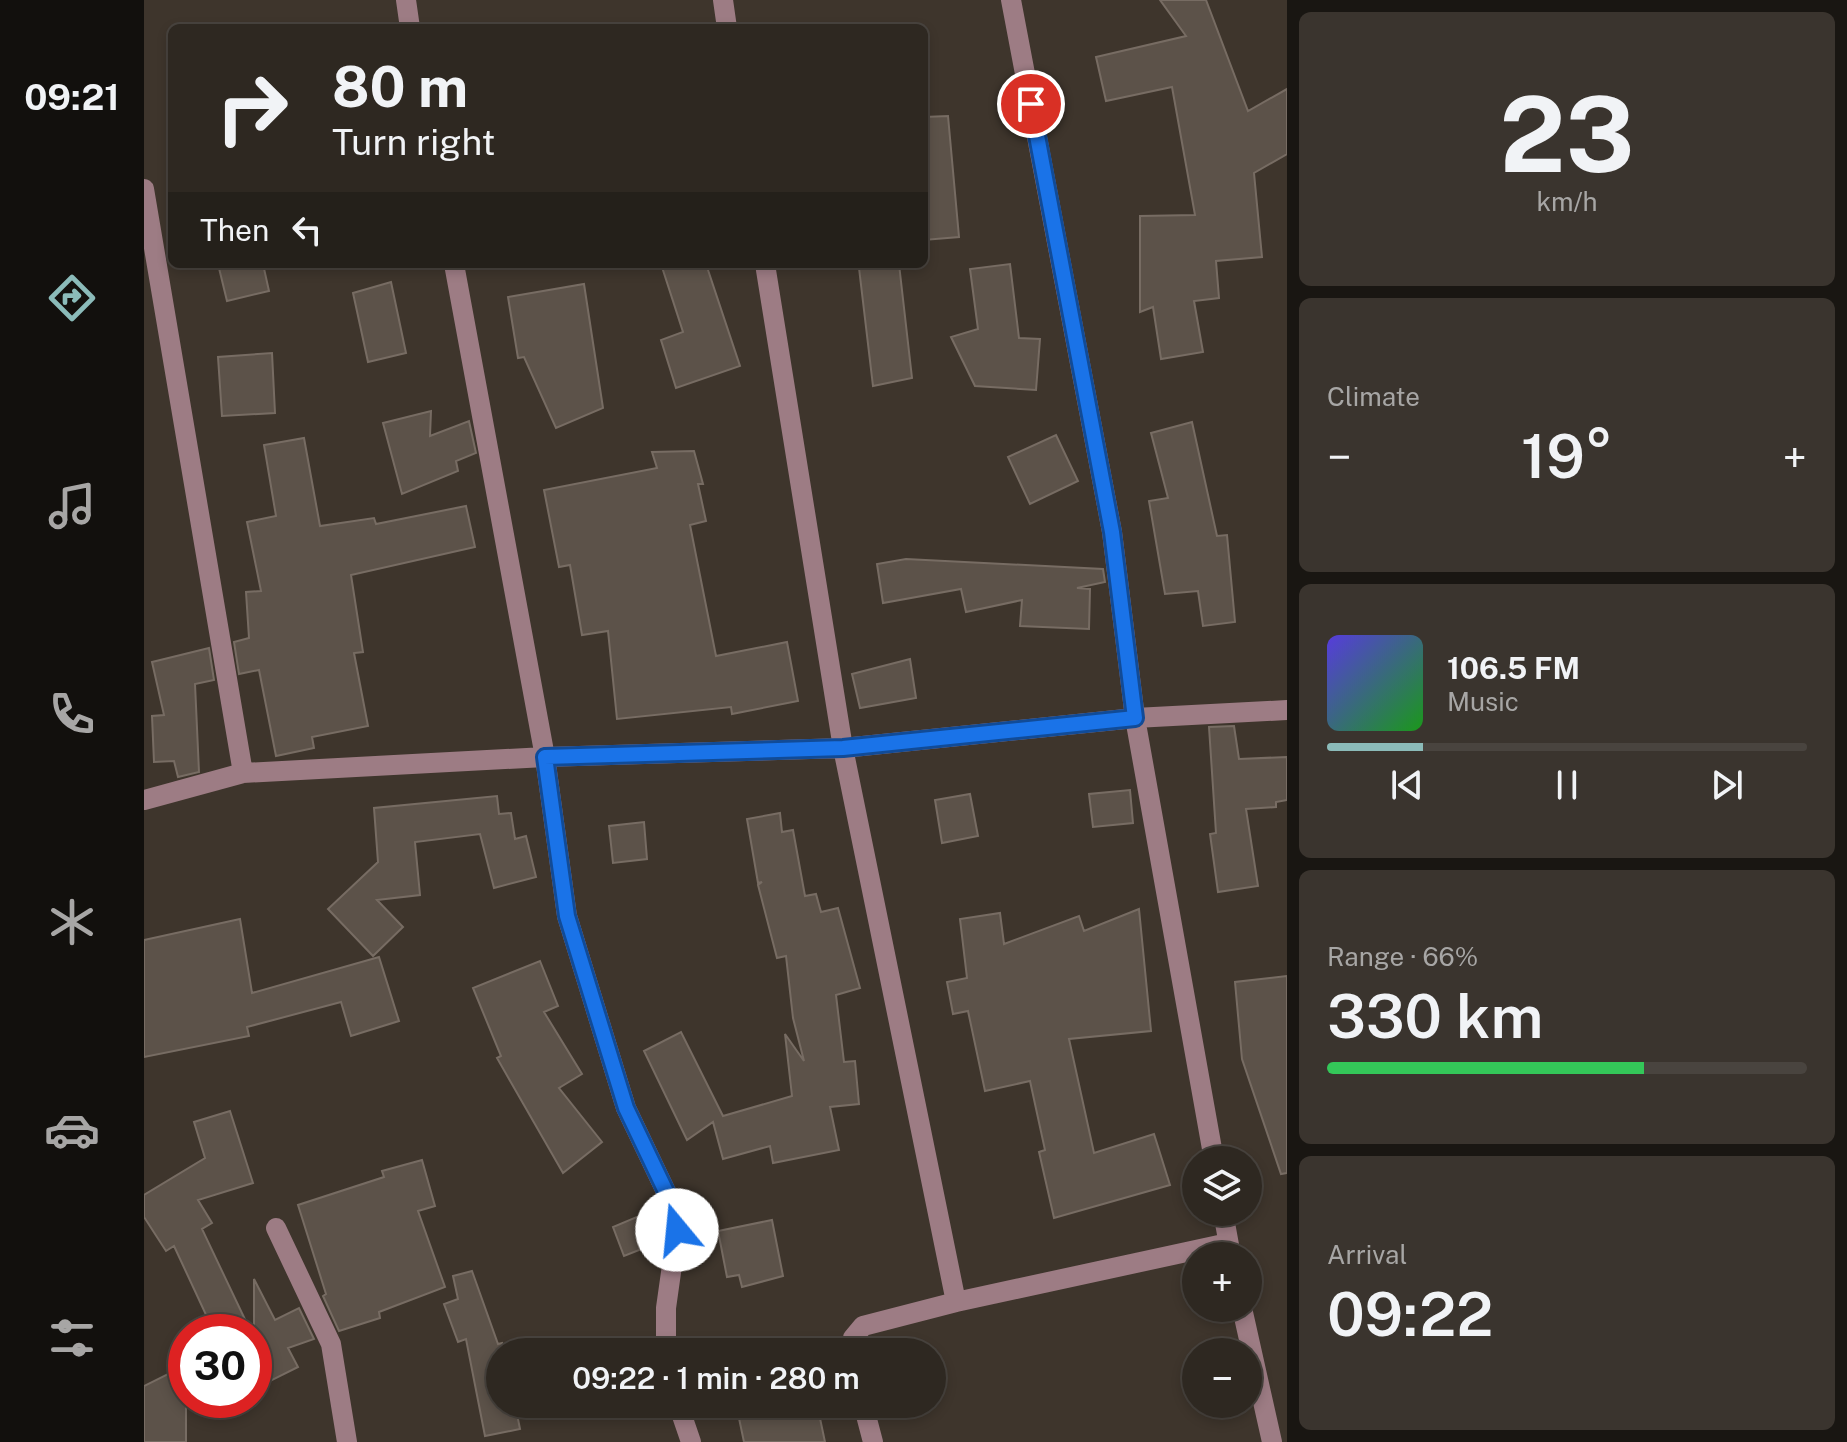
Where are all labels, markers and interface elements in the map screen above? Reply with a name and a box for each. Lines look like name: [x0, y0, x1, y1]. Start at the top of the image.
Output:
text: 80 m: [332, 54, 468, 120]
icon: right: [200, 56, 304, 160]
pin: [997, 70, 1065, 138]
text: 23: [1499, 73, 1635, 195]
text: 09:21: [24, 76, 120, 118]
icon: arrive: [1009, 82, 1053, 126]
text: Turn right: [332, 121, 495, 163]
text: km/h: [1536, 186, 1598, 217]
icon: left: [285, 208, 329, 252]
text: Then: [200, 212, 269, 248]
icon: directions: [44, 270, 100, 326]
text: Climate: [1327, 381, 1420, 412]
text: 19°: [1521, 421, 1613, 492]
text: −: [1327, 431, 1351, 483]
text: +: [1783, 431, 1807, 483]
icon: music: [44, 478, 100, 534]
text: 106.5 FM: [1447, 650, 1580, 686]
icon: phone: [44, 686, 100, 742]
text: Music: [1447, 686, 1519, 717]
icon: previous: [1385, 763, 1429, 807]
icon: pause: [1545, 763, 1589, 807]
icon: next: [1705, 763, 1749, 807]
icon: climate: [44, 894, 100, 950]
text: Range · 66%: [1327, 941, 1478, 972]
text: 330 km: [1327, 981, 1543, 1052]
icon: car: [44, 1102, 100, 1158]
map controls: [1182, 1146, 1262, 1418]
button: layers: [1182, 1146, 1262, 1226]
position arrow: [635, 1188, 719, 1272]
text: Arrival: [1327, 1239, 1407, 1270]
button: +: [1182, 1242, 1262, 1322]
text: 09:22: [1327, 1279, 1493, 1350]
icon: filters: [44, 1310, 100, 1366]
speed limit sign: 30: [168, 1314, 272, 1418]
button: −: [1182, 1338, 1262, 1418]
text: 09:22 · 1 min · 280 m: [572, 1360, 860, 1396]

